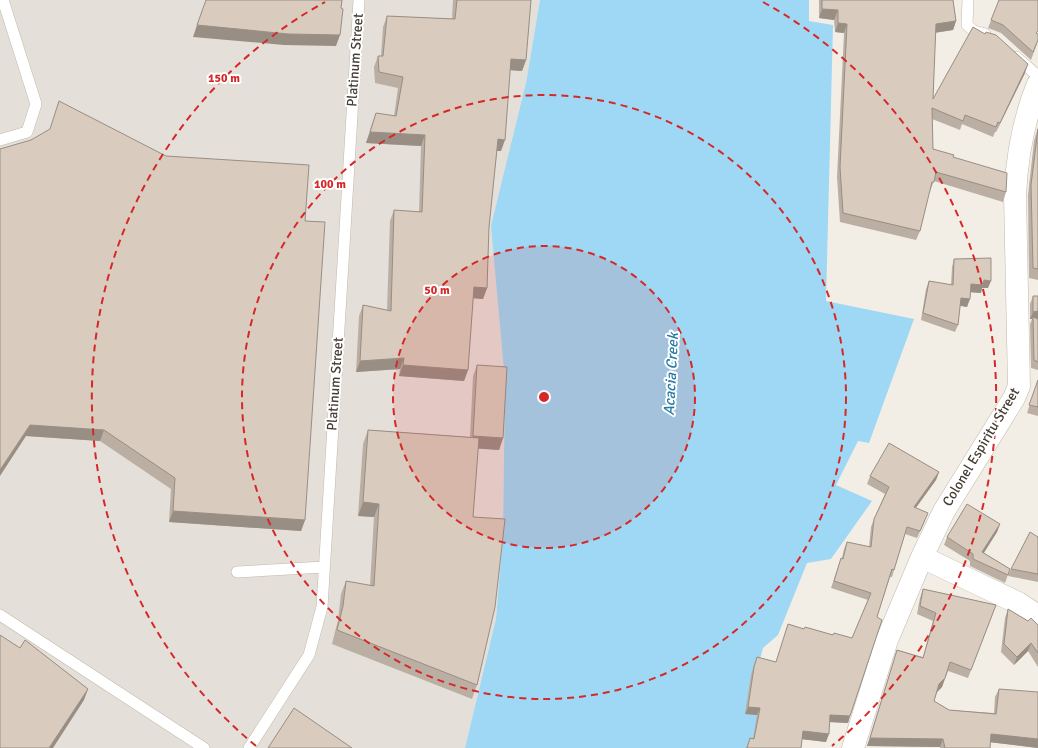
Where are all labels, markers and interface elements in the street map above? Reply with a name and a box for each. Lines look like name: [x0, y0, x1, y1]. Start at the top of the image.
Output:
street label: Platinum Street: [343, 13, 367, 107]
text: 150 m: [208, 71, 240, 86]
text: 100 m: [314, 177, 346, 192]
text: 50 m: [424, 283, 450, 298]
water label: Acacia Creek: [660, 331, 682, 416]
street label: Platinum Street: [323, 337, 347, 431]
street label: Colonel Espiritu Street: [939, 385, 1023, 509]
centre of rings: [537, 390, 551, 404]

